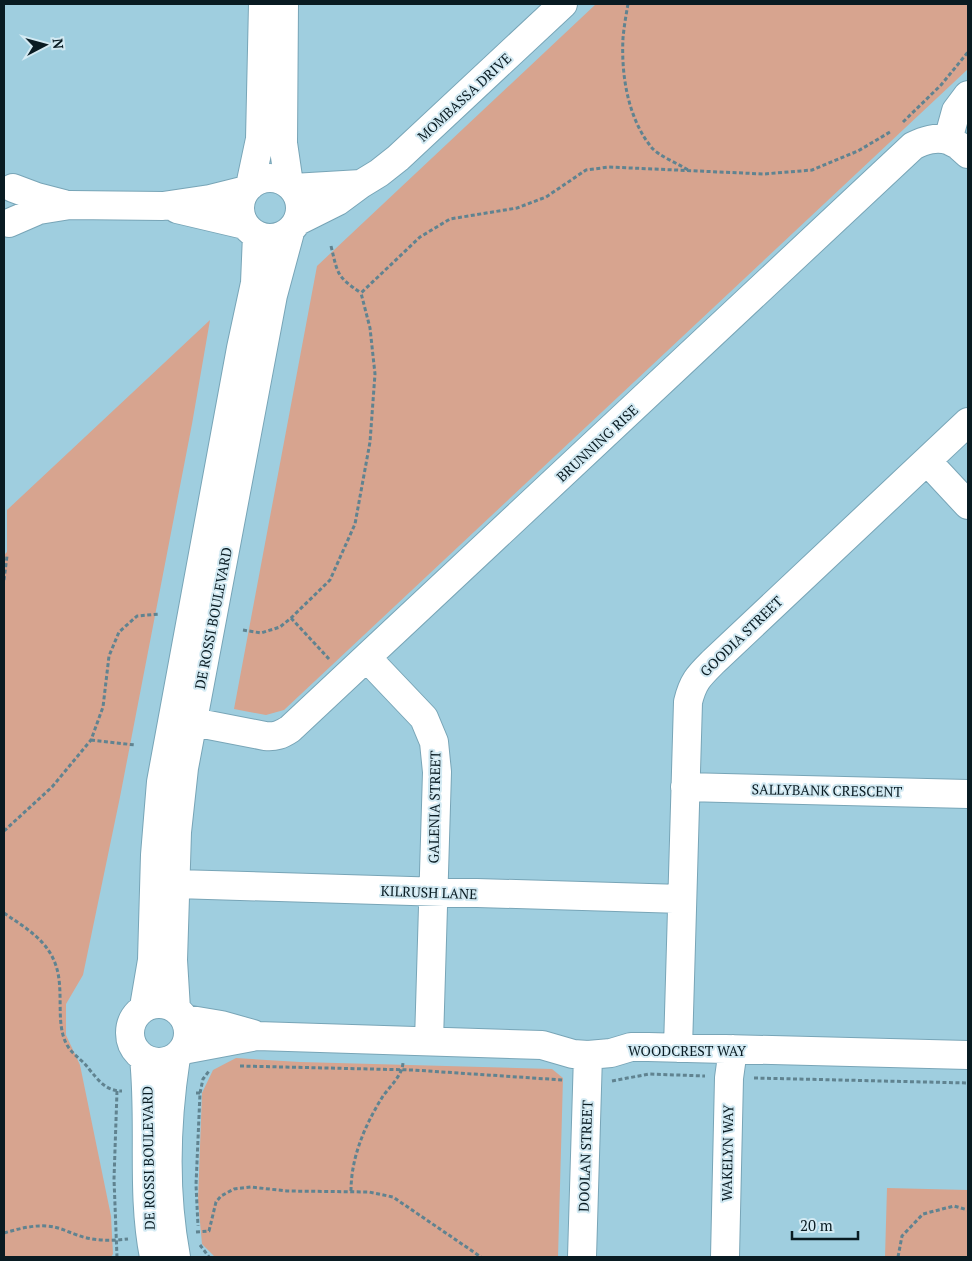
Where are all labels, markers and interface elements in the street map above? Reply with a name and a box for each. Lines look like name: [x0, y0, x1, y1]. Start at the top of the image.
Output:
north arrow: [20, 20, 70, 70]
text: N: [48, 37, 68, 50]
street label: MOMBASSA DRIVE: [413, 48, 515, 146]
street label: BRUNNING RISE: [552, 400, 642, 486]
street label: DE ROSSI BOULEVARD: [190, 545, 236, 691]
street label: GOODIA STREET: [696, 591, 787, 680]
street label: GALENIA STREET: [424, 750, 444, 864]
street label: SALLYBANK CRESCENT: [752, 779, 903, 801]
street label: KILRUSH LANE: [380, 881, 478, 903]
street label: WOODCREST WAY: [628, 1041, 747, 1060]
street label: DE ROSSI BOULEVARD: [137, 1086, 159, 1230]
street label: DOOLAN STREET: [574, 1100, 596, 1212]
street label: WAKELYN WAY: [717, 1104, 737, 1202]
scale bar: [792, 1208, 858, 1240]
text: 20 m: [800, 1215, 833, 1235]

